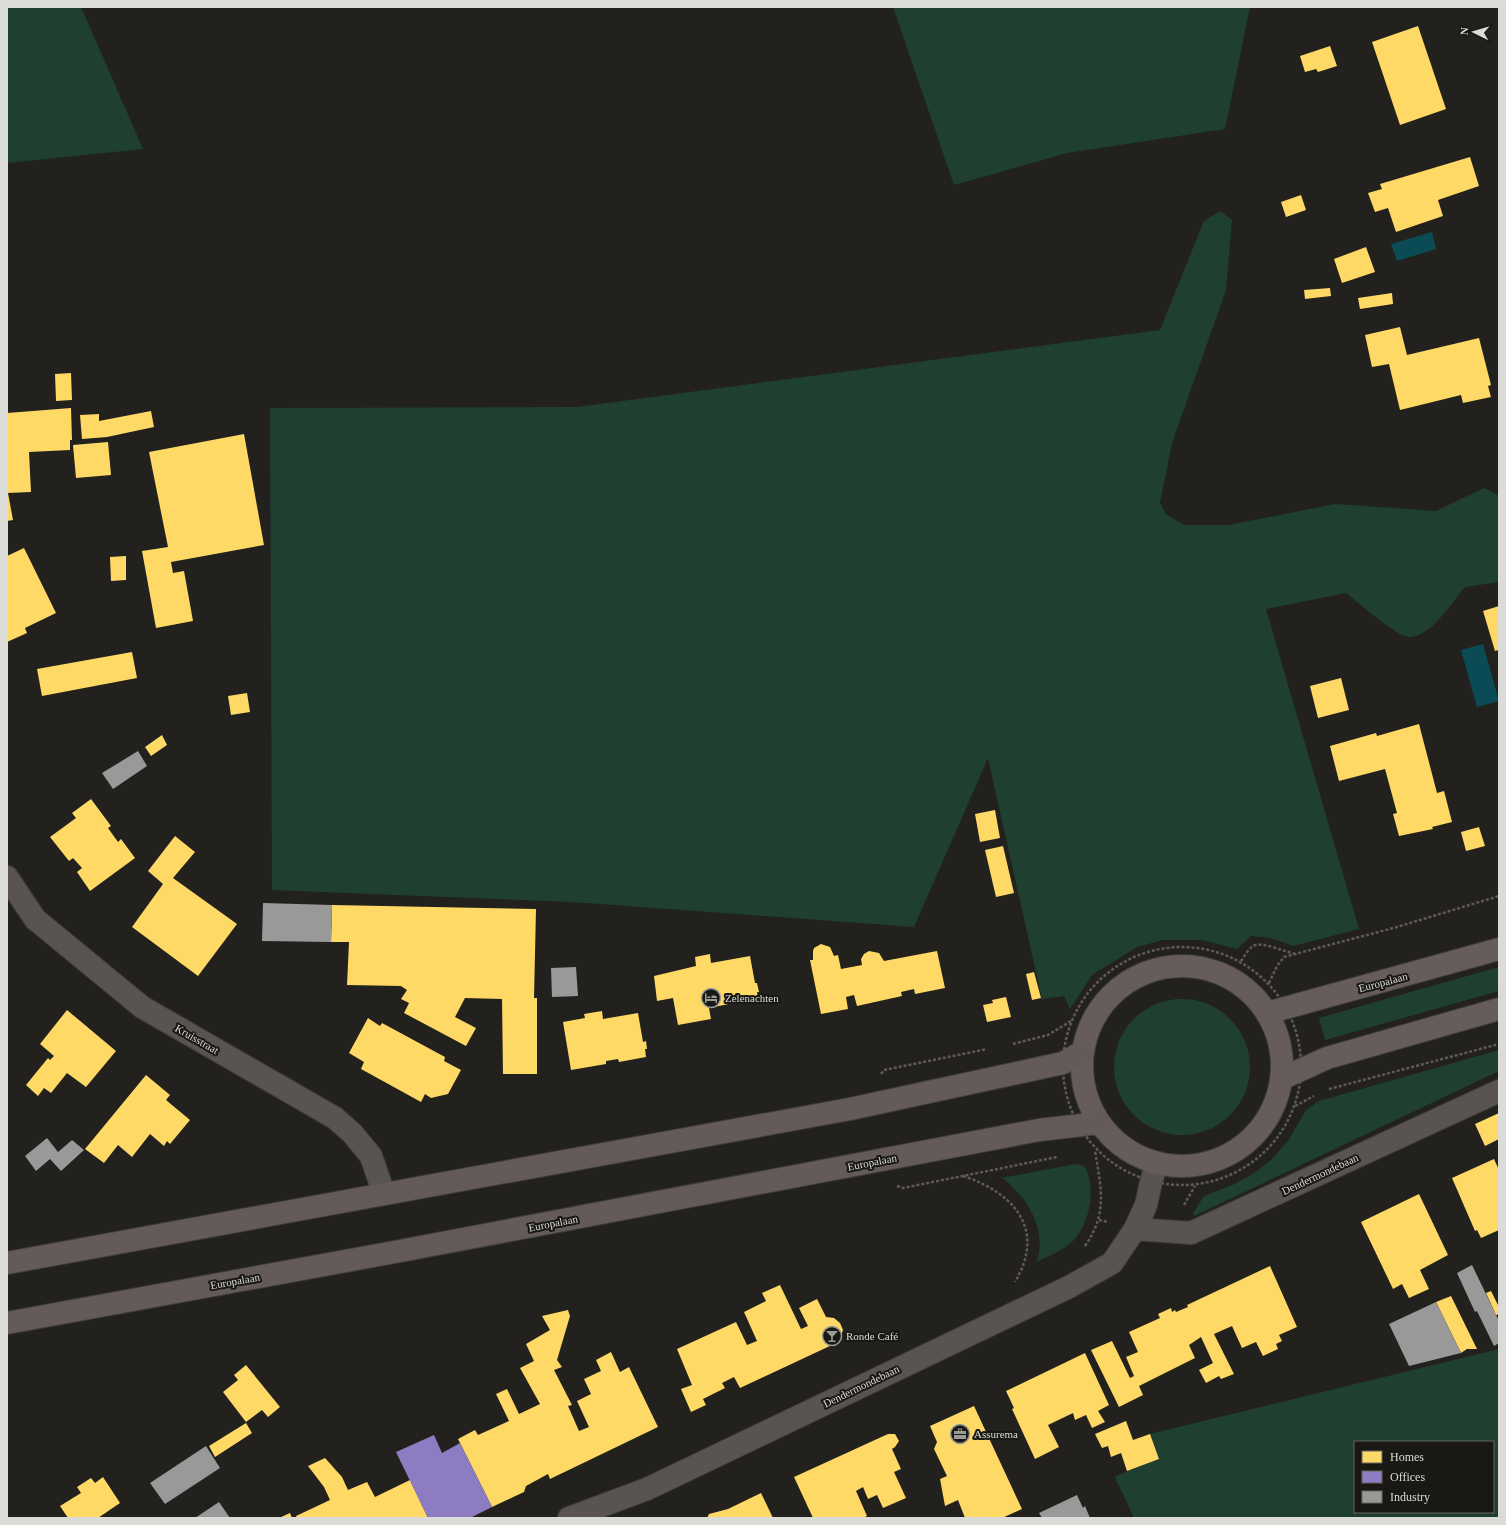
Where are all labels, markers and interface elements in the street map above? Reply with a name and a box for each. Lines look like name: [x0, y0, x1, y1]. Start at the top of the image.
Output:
north arrow: [1454, 12, 1494, 52]
text: N: [1458, 27, 1470, 36]
street label: Europalaan: [1357, 970, 1409, 994]
hotel icon: Zelenachten: [700, 987, 722, 1009]
place label: Zelenachten: [725, 992, 779, 1004]
street label: Kruisstraat: [173, 1022, 221, 1056]
street label: Europalaan: [846, 1151, 898, 1173]
street label: Dendermondebaan: [1280, 1151, 1361, 1197]
street label: Europalaan: [527, 1212, 579, 1234]
street label: Europalaan: [209, 1271, 261, 1291]
bar icon: Ronde Café: [821, 1325, 843, 1347]
place label: Ronde Café: [846, 1330, 898, 1342]
street label: Dendermondebaan: [821, 1362, 901, 1410]
office icon: Assurema: [949, 1423, 971, 1445]
place label: Assurema: [974, 1428, 1018, 1440]
legend: [1354, 1441, 1494, 1513]
text: Homes: [1390, 1450, 1424, 1464]
text: Offices: [1390, 1470, 1425, 1484]
text: Industry: [1390, 1490, 1430, 1504]

